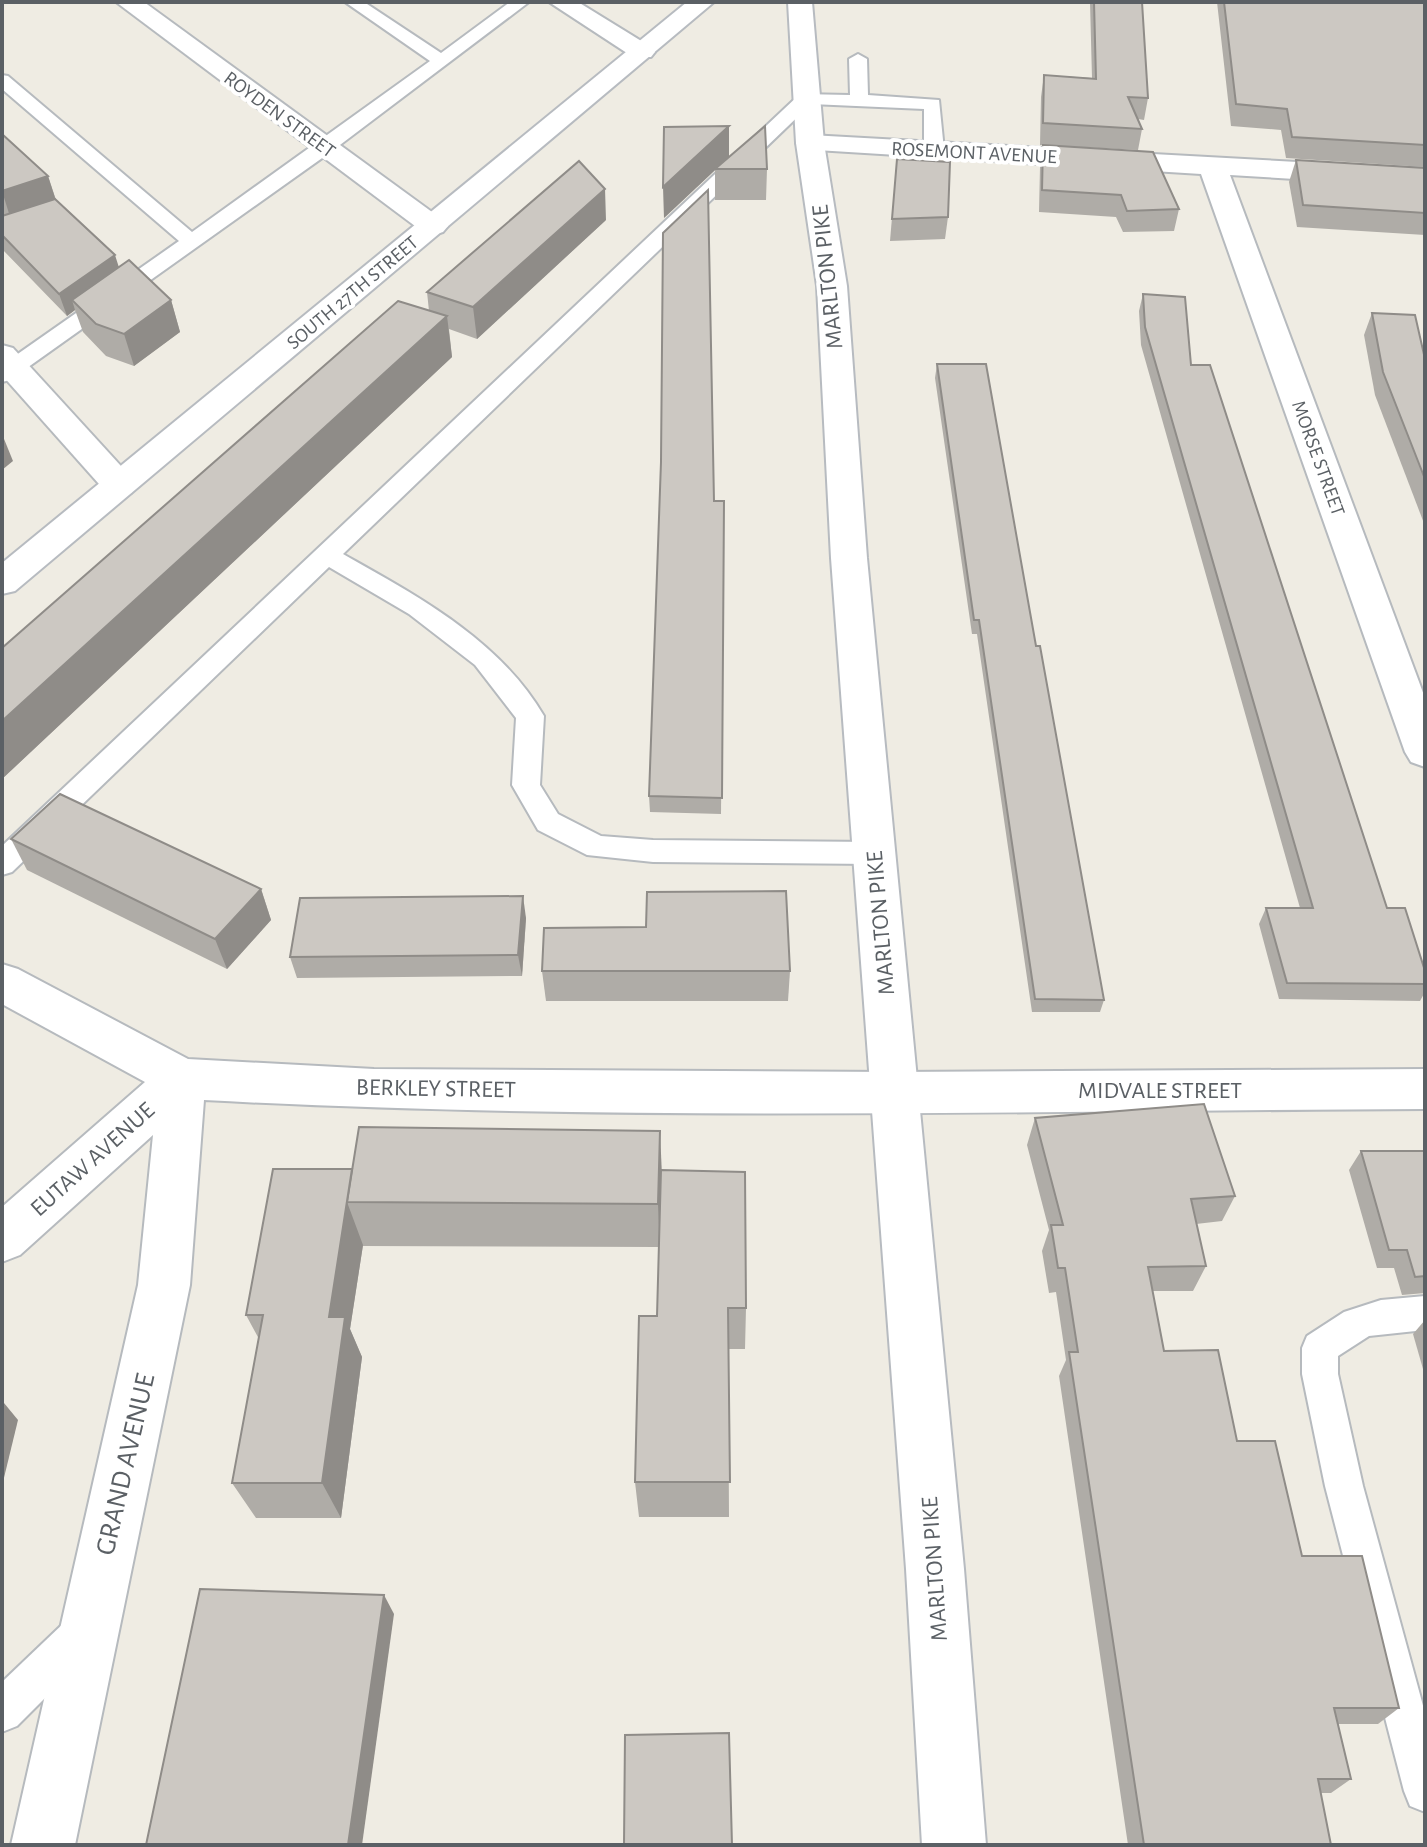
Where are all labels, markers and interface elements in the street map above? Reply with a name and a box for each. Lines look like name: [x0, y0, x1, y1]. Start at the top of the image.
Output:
street label: ROYDEN STREET: [220, 68, 339, 162]
street label: ROSEMONT AVENUE: [891, 139, 1057, 167]
street label: MARLTON PIKE: [808, 203, 848, 350]
street label: SOUTH 27TH STREET: [283, 232, 422, 353]
street label: MORSE STREET: [1288, 398, 1348, 519]
street label: MARLTON PIKE: [863, 849, 899, 996]
street label: BERKLEY STREET: [356, 1076, 516, 1102]
street label: MIDVALE STREET: [1078, 1079, 1242, 1103]
street label: EUTAW AVENUE: [26, 1098, 159, 1221]
street label: GRAND AVENUE: [91, 1371, 160, 1558]
street label: MARLTON PIKE: [918, 1495, 952, 1642]

